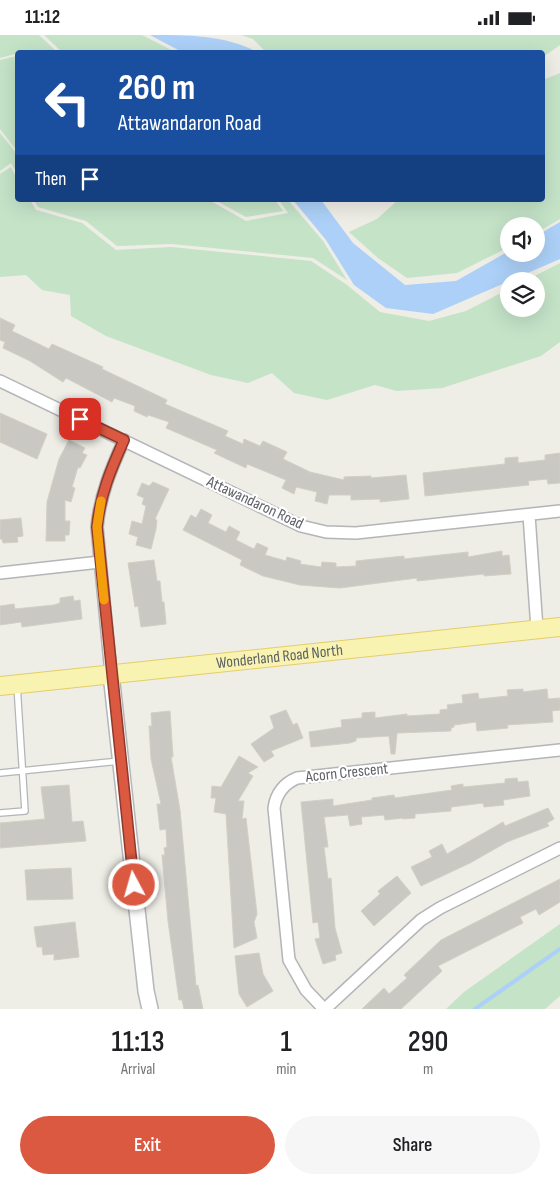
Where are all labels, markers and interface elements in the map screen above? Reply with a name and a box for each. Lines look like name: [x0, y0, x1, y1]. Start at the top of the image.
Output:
text: 11:12: [25, 6, 60, 29]
text: 260 m: [118, 67, 195, 110]
icon: left: [35, 70, 100, 135]
text: Attawandaron Road: [118, 110, 261, 137]
icon: arrive: [76, 165, 104, 193]
text: Then: [35, 168, 66, 191]
map controls: [500, 217, 545, 317]
button: sound: [500, 217, 545, 262]
button: layers: [500, 272, 545, 317]
pin: [59, 398, 101, 440]
icon: arrive: [66, 405, 94, 433]
street label: Attawandaron Road: [203, 472, 306, 534]
street label: Wonderland Road North: [215, 640, 344, 673]
street label: Acorn Crescent: [304, 759, 389, 787]
position arrow: [107, 858, 159, 910]
text: 11:13: [112, 1024, 165, 1060]
text: 1: [281, 1024, 292, 1060]
text: 290: [408, 1024, 448, 1060]
text: Arrival: [121, 1060, 155, 1079]
text: min: [276, 1060, 296, 1079]
text: m: [423, 1060, 433, 1079]
button: Exit: [20, 1116, 275, 1174]
button: Share: [285, 1116, 540, 1174]

